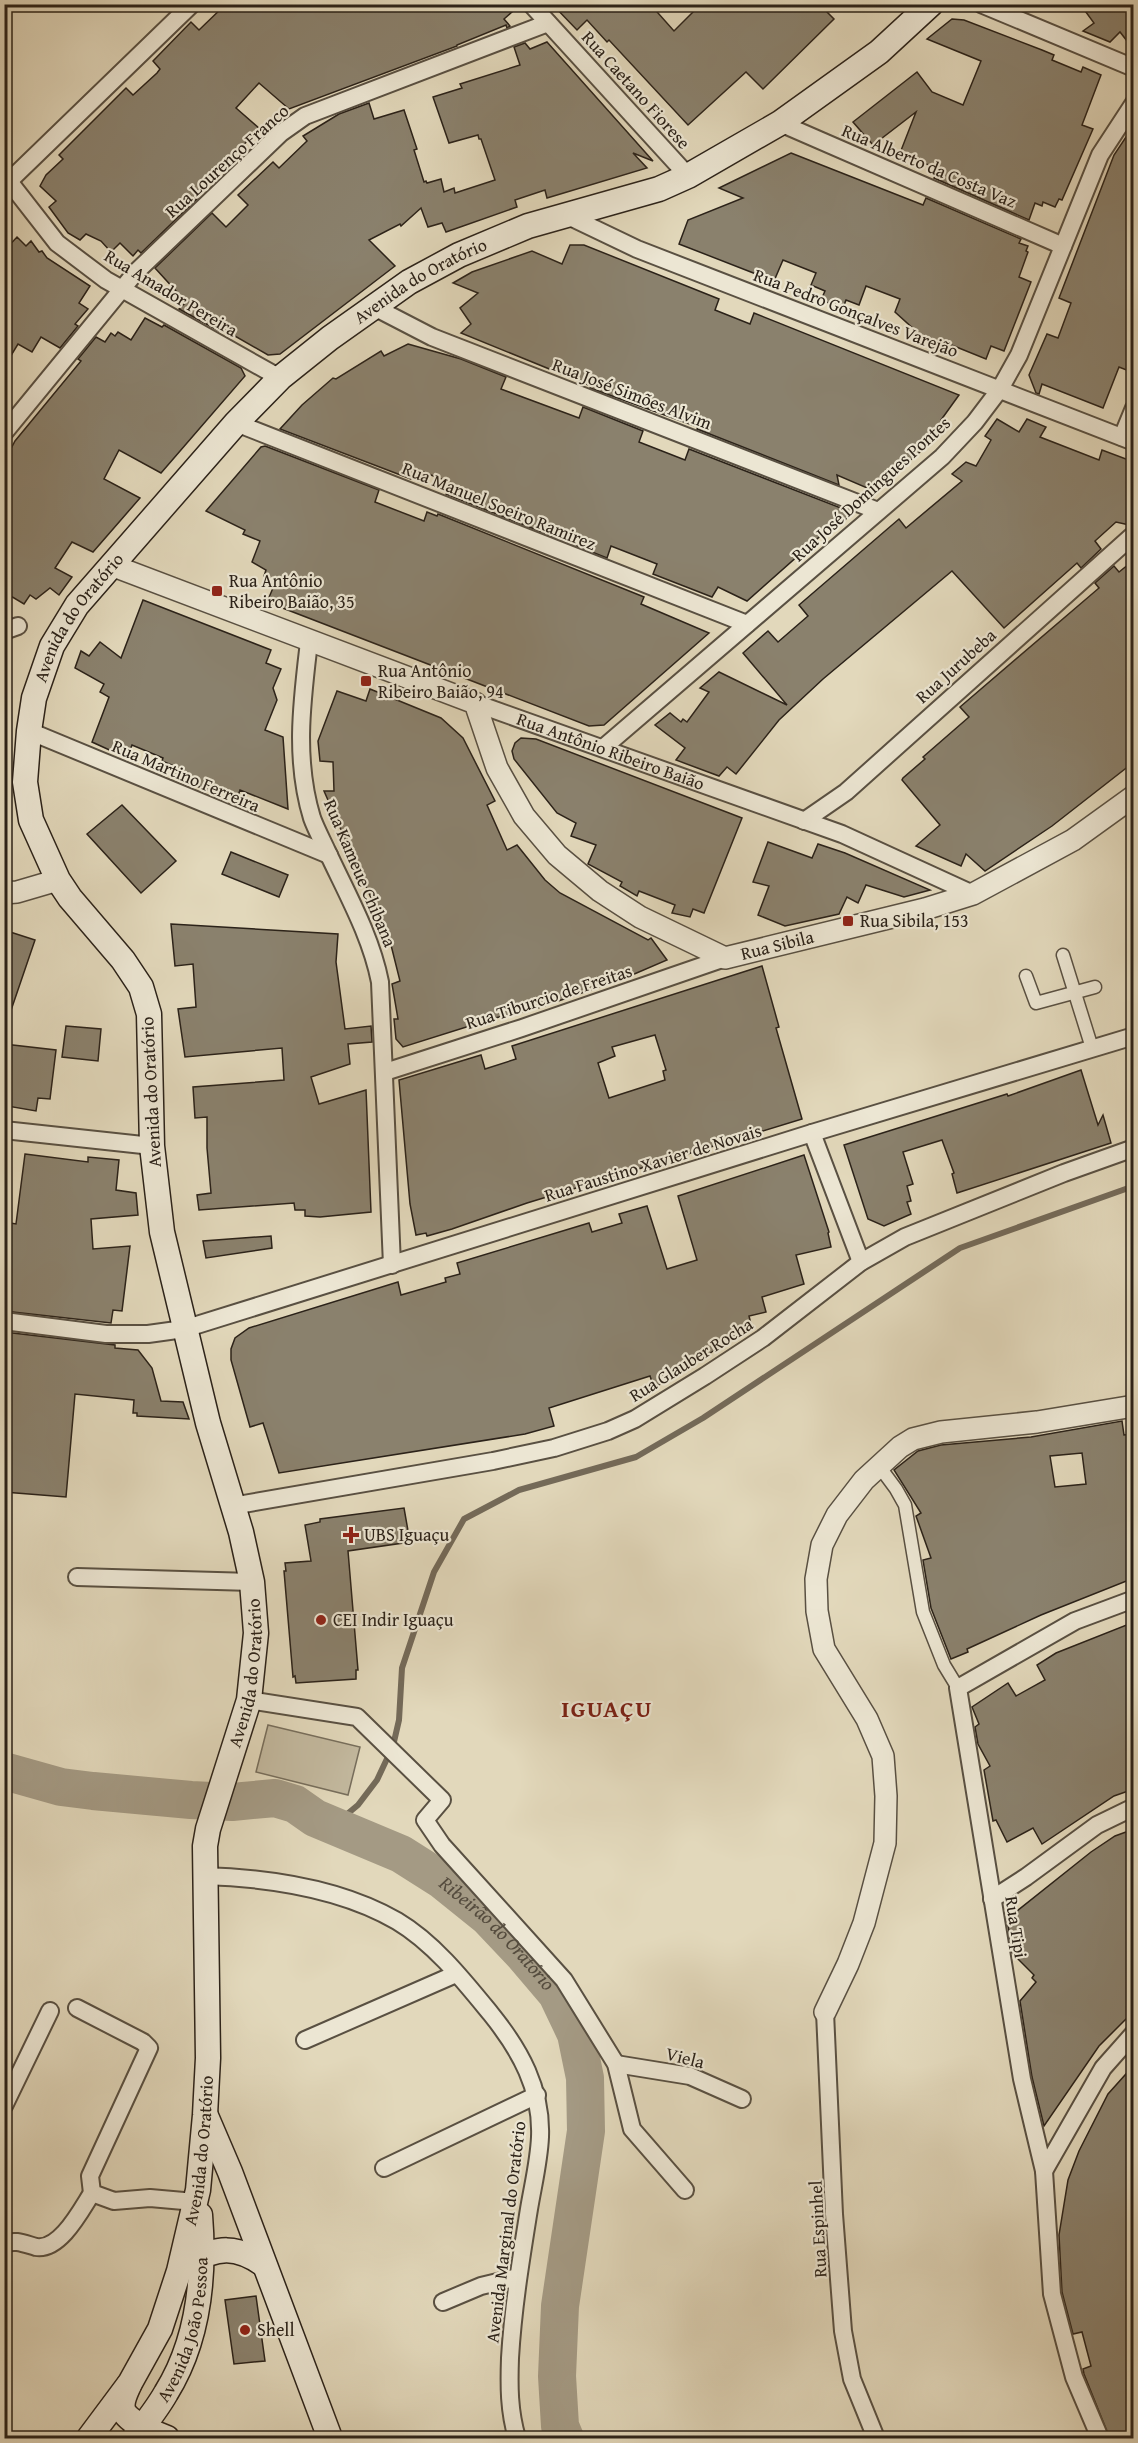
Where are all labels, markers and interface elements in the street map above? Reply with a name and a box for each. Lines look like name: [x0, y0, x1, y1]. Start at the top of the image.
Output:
street label: Rua Caetano Fiorese: [576, 24, 697, 155]
street label: Rua Lourenço Franco: [159, 97, 295, 224]
street label: Rua Alberto da Costa Vaz: [838, 117, 1021, 215]
street label: Avenida do Oratório: [348, 231, 491, 330]
street label: Rua Amador Pereira: [99, 242, 244, 343]
street label: Rua Pedro Gonçalves Varejão: [750, 261, 963, 364]
street label: Rua José Simões Alvim: [548, 351, 716, 437]
street label: Rua José Domingues Pontes: [785, 410, 956, 568]
street label: Rua Manuel Soeiro Ramirez: [398, 454, 600, 557]
street label: Avenida do Oratório: [27, 546, 130, 686]
place label: Rua Antônio Ribeiro Baião, 35: [229, 567, 355, 615]
marker: Rua Antônio Ribeiro Baião, 35: [210, 584, 224, 598]
street label: Rua Jurubeba: [909, 622, 1002, 709]
place label: Rua Antônio Ribeiro Baião, 94: [378, 657, 504, 705]
marker: Rua Antônio Ribeiro Baião, 94: [359, 674, 373, 688]
street label: Rua Antônio Ribeiro Baião: [513, 705, 708, 797]
street label: Rua Martino Ferreira: [108, 732, 265, 819]
street label: Rua Kameue Chibana: [317, 795, 404, 951]
place label: Rua Sibila, 153: [860, 907, 969, 934]
marker: Rua Sibila, 153: [841, 914, 855, 928]
street label: Rua Sibila: [738, 923, 817, 967]
street label: Rua Tiburcio de Freitas: [462, 957, 636, 1036]
street label: Avenida do Oratório: [133, 1016, 168, 1168]
street label: Rua Faustino Xavier de Novais: [541, 1117, 765, 1208]
street label: Rua Glauber Rocha: [624, 1310, 758, 1409]
place label: UBS Iguaçu: [364, 1521, 450, 1548]
marker: UBS Iguaçu: [342, 1526, 360, 1544]
street label: Avenida do Oratório: [221, 1598, 269, 1751]
place label: CEI Indir Iguaçu: [333, 1606, 454, 1633]
marker: CEI Indir Iguaçu: [314, 1613, 328, 1627]
district label: IGUAÇU: [561, 1691, 653, 1726]
water label: Ribeirão do Oratório: [433, 1868, 563, 1997]
street label: Rua Tipi: [998, 1894, 1035, 1960]
street label: Viela: [663, 2040, 708, 2075]
street label: Avenida do Oratório: [176, 2075, 220, 2228]
street label: Avenida Marginal do Oratório: [479, 2120, 533, 2344]
street label: Rua Espinhel: [801, 2180, 834, 2278]
street label: Avenida João Pessoa: [150, 2256, 215, 2407]
place label: Shell: [257, 2316, 294, 2343]
marker: Shell: [238, 2323, 252, 2337]

